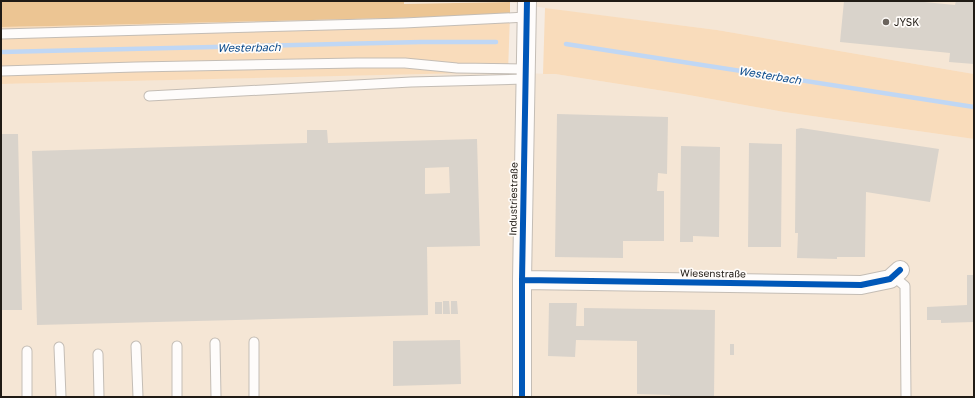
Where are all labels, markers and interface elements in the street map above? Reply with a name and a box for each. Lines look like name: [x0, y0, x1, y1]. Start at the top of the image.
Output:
place label: JYSK: [894, 16, 919, 28]
marker: JYSK: [881, 17, 891, 27]
water label: Westerbach: [217, 40, 282, 54]
water label: Westerbach: [738, 64, 803, 87]
street label: Industriestraße: [506, 162, 520, 236]
street label: Wiesenstraße: [680, 266, 746, 280]

